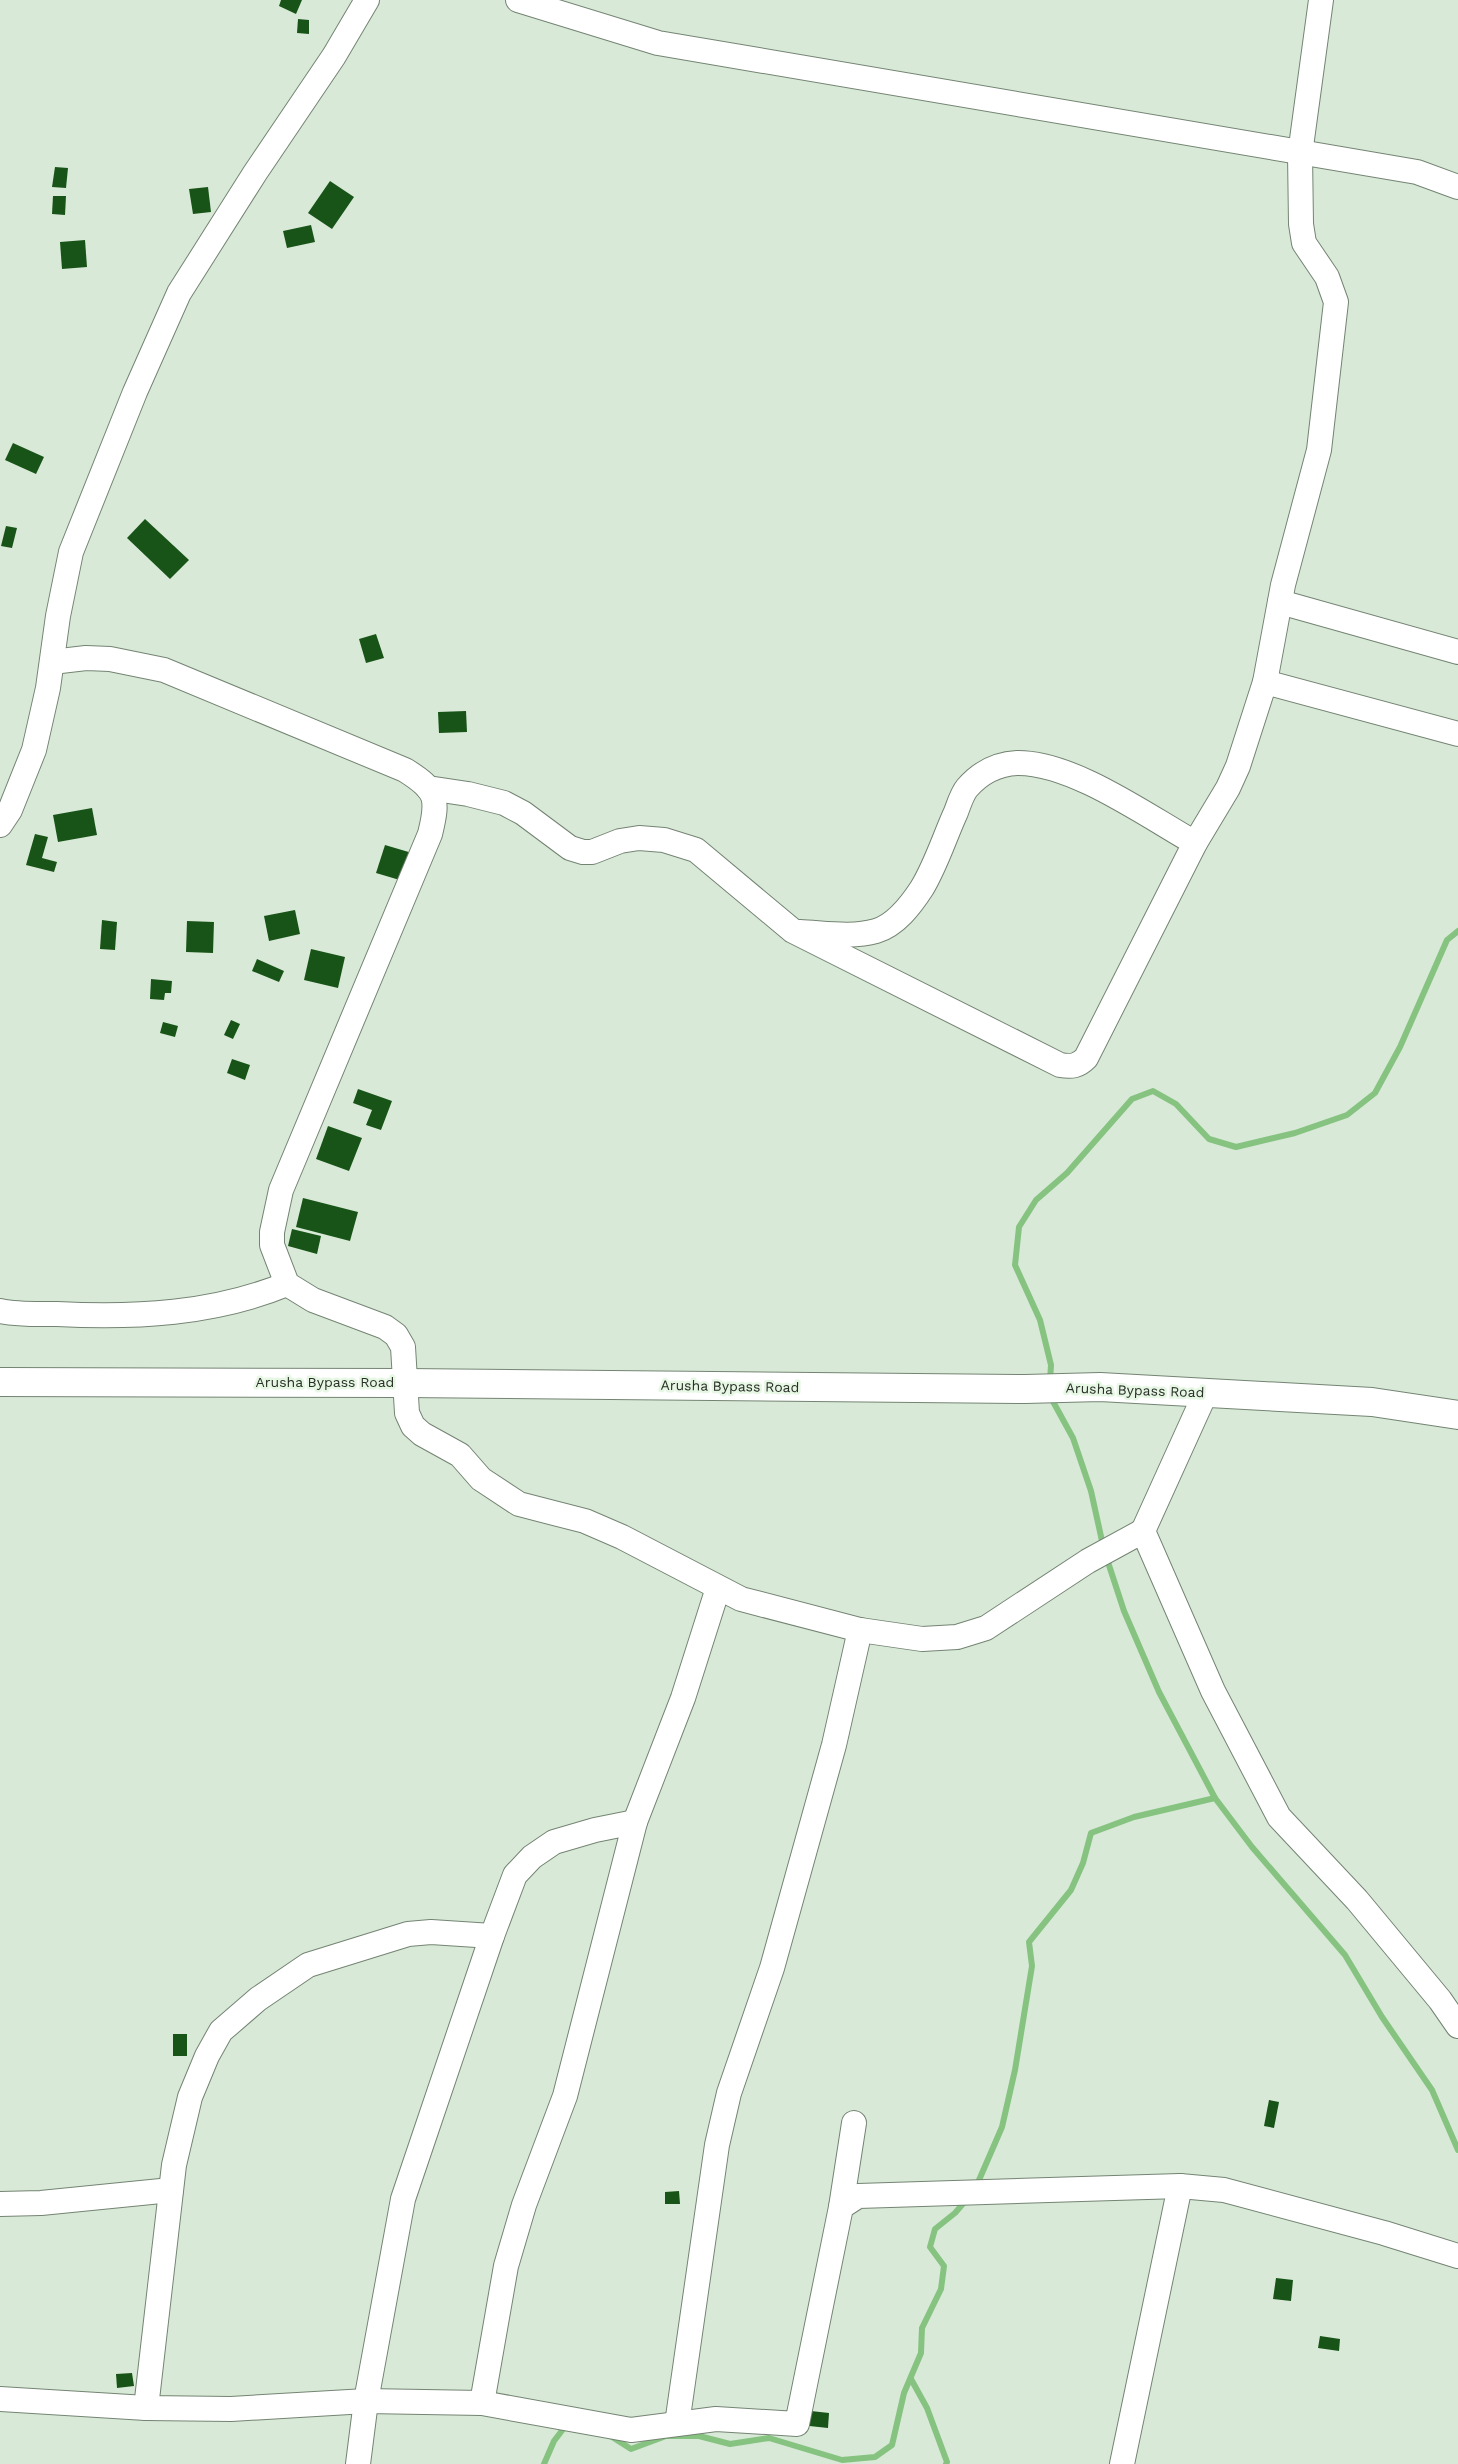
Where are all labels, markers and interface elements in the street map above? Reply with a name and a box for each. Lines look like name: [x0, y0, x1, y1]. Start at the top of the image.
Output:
street label: Arusha Bypass Road: [256, 1374, 394, 1390]
street label: Arusha Bypass Road: [660, 1377, 800, 1395]
street label: Arusha Bypass Road: [1065, 1380, 1205, 1400]

